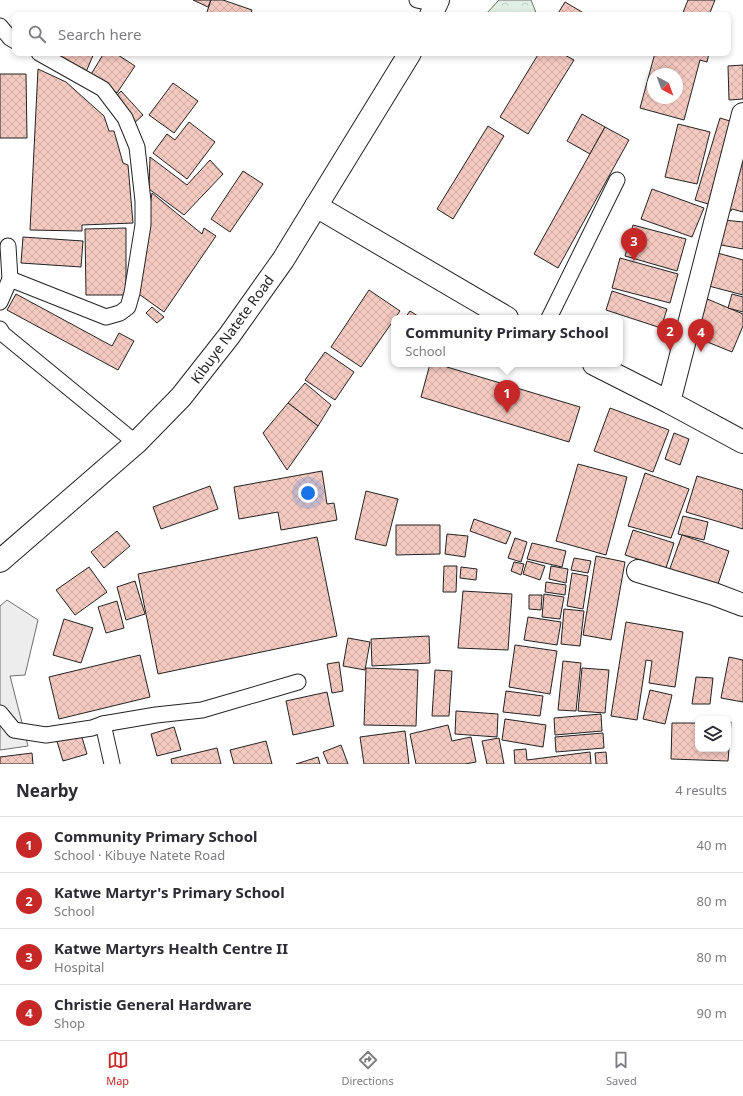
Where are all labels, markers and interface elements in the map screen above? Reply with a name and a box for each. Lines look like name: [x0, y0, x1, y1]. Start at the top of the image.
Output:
search box: [12, 12, 731, 56]
icon: search: [26, 23, 48, 45]
text: Search here: [58, 24, 141, 44]
north arrow: [647, 68, 683, 104]
pin: 3: [621, 228, 647, 261]
street label: Kibuye Natete Road: [186, 271, 278, 387]
popup: [391, 315, 623, 367]
pin: 2: [657, 318, 683, 351]
pin: 4: [688, 319, 714, 352]
text: Community Primary School: [405, 322, 609, 342]
text: School: [405, 342, 446, 360]
pin: 1: [494, 380, 520, 413]
your location: [298, 483, 318, 503]
map controls: [695, 716, 731, 752]
button: layers: [695, 716, 731, 752]
text: Nearby: [16, 779, 78, 802]
text: 4 results: [675, 781, 727, 799]
text: Community Primary School: [54, 826, 257, 846]
text: 1: [25, 836, 33, 854]
text: 40 m: [697, 836, 727, 854]
text: School · Kibuye Natete Road: [54, 846, 225, 864]
text: Katwe Martyr's Primary School: [54, 882, 285, 902]
text: 2: [25, 892, 33, 910]
text: 80 m: [697, 892, 727, 910]
text: School: [54, 902, 95, 920]
text: Katwe Martyrs Health Centre II: [54, 938, 288, 958]
text: 3: [25, 948, 33, 966]
text: 80 m: [697, 948, 727, 966]
text: Hospital: [54, 958, 104, 976]
text: Christie General Hardware: [54, 994, 252, 1014]
text: 4: [25, 1004, 33, 1022]
text: 90 m: [697, 1004, 727, 1022]
text: Shop: [54, 1014, 85, 1032]
tab: Map: [106, 1049, 129, 1088]
tab: Directions: [341, 1049, 394, 1088]
tab: Saved: [606, 1049, 637, 1088]

